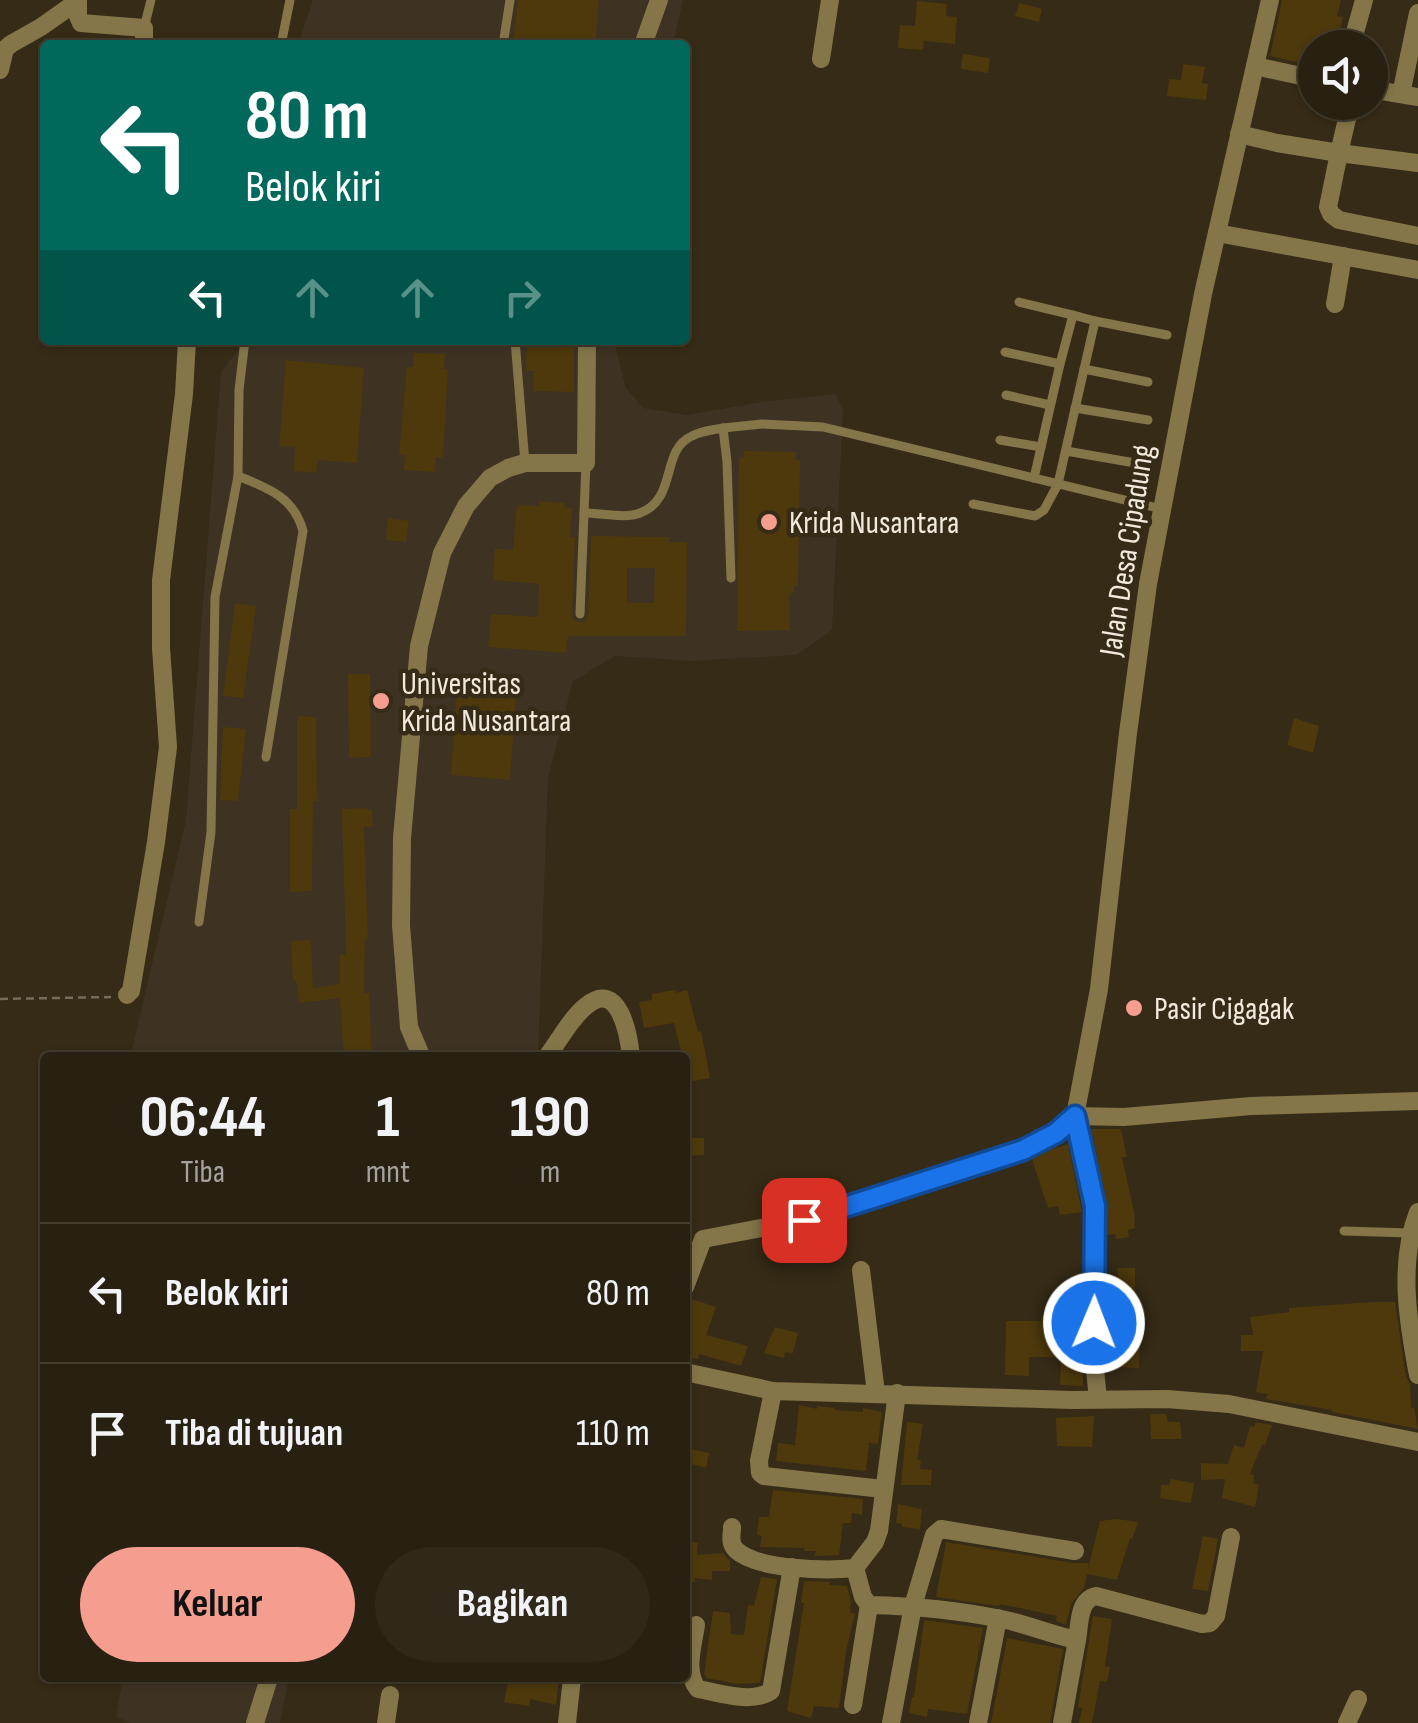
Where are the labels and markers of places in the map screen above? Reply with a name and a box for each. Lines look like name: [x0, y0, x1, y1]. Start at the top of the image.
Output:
place label: Krida Nusantara: [789, 504, 959, 543]
marker: Krida Nusantara: [758, 511, 780, 533]
place label: Universitas Krida Nusantara: [401, 665, 571, 741]
marker: Universitas Krida Nusantara: [370, 690, 392, 712]
place label: Pasir Cigagak: [1154, 990, 1294, 1029]
marker: Pasir Cigagak: [1123, 997, 1145, 1019]
pin: [762, 1178, 847, 1263]

